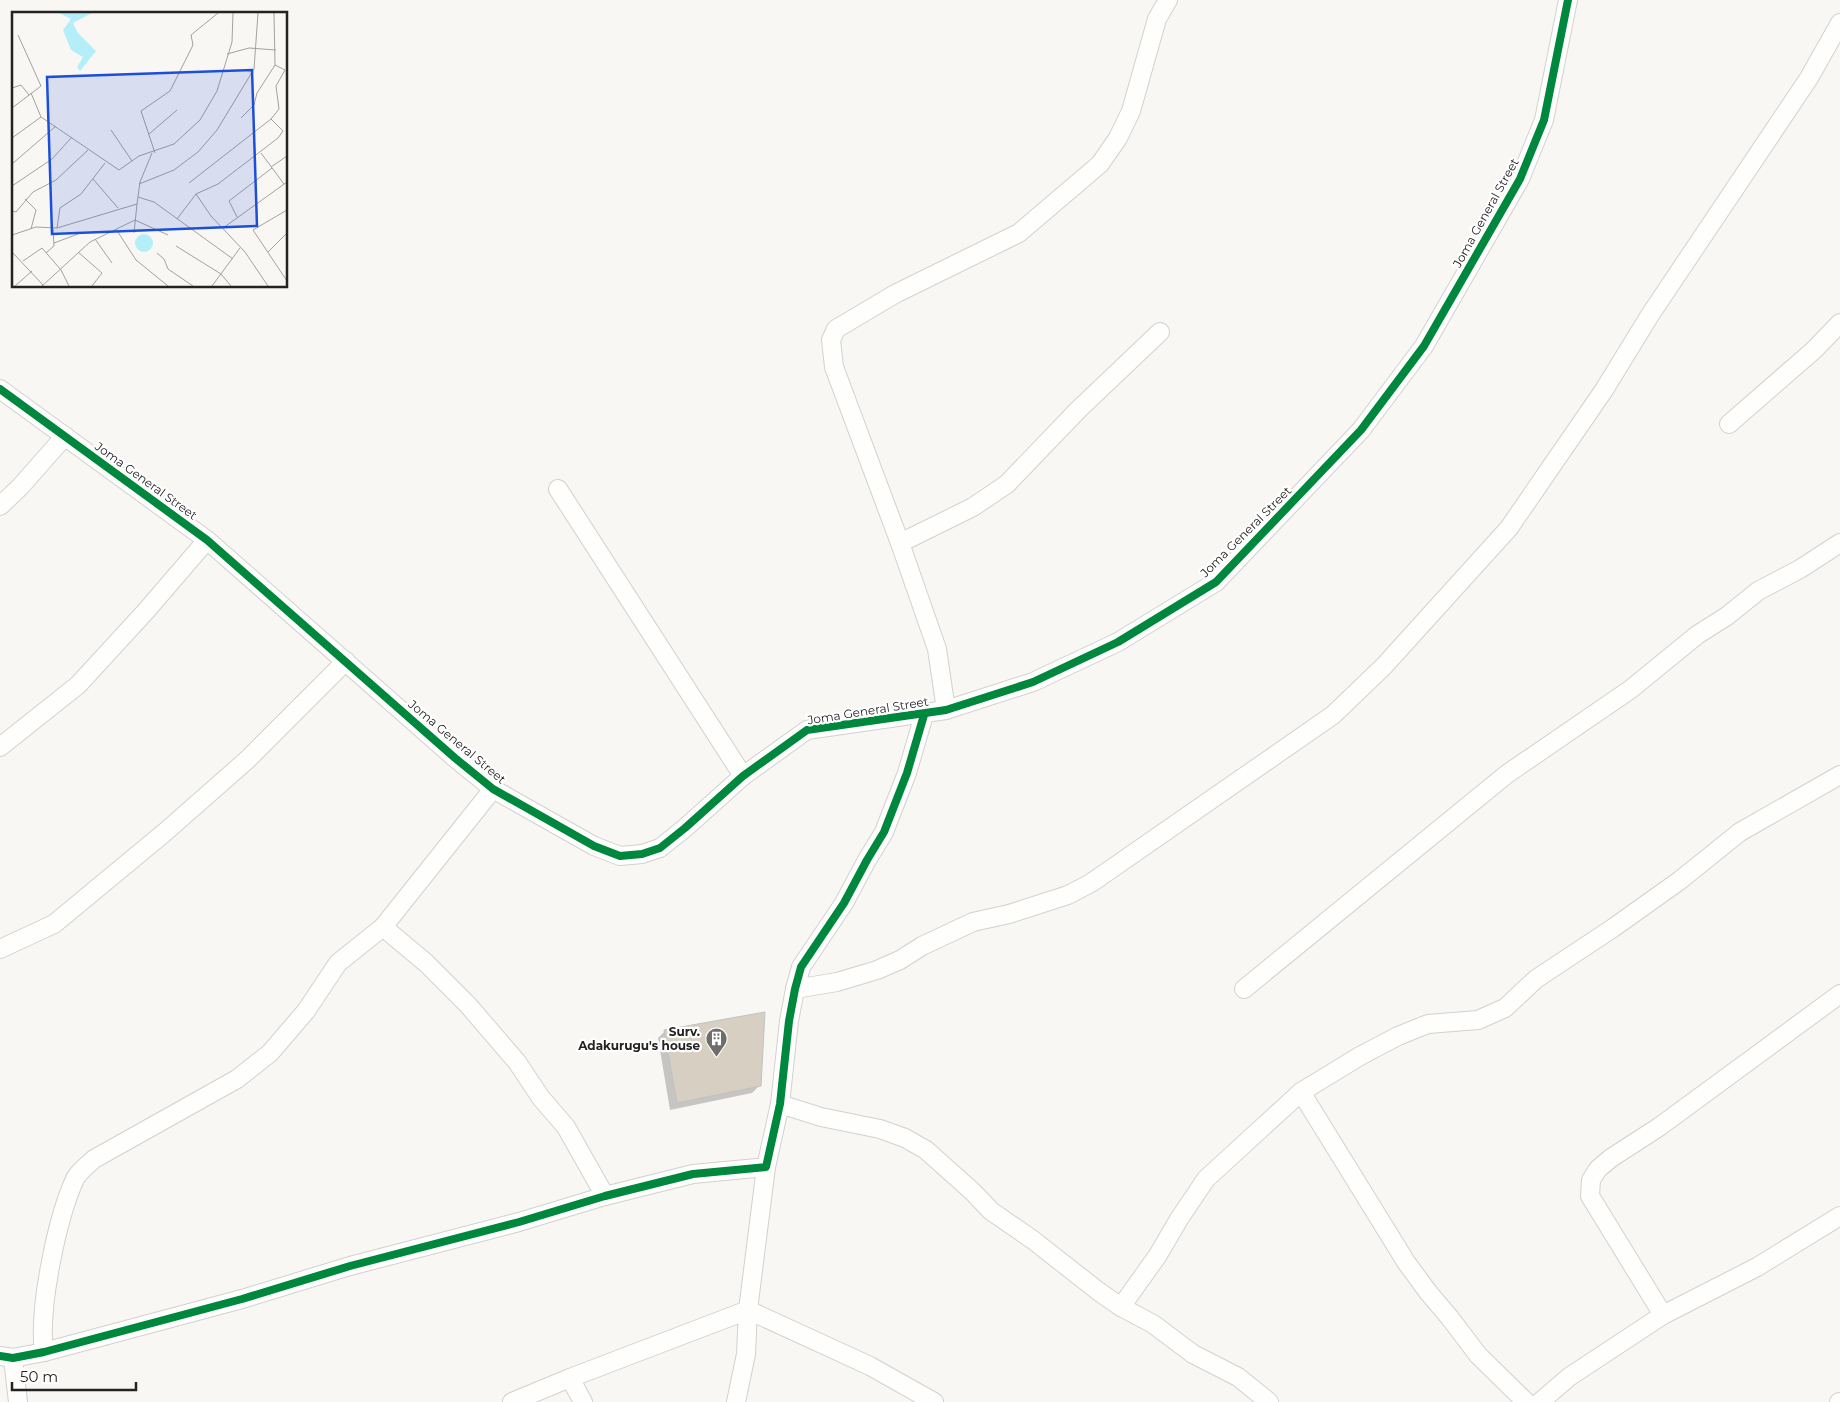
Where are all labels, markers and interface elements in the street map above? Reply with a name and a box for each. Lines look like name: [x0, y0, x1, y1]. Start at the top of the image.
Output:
inset map: [12, 12, 288, 288]
street label: Joma General Street: [1449, 155, 1522, 271]
street label: Joma General Street: [92, 438, 200, 523]
street label: Joma General Street: [1196, 483, 1294, 581]
street label: Joma General Street: [805, 694, 930, 728]
street label: Joma General Street: [405, 696, 509, 787]
place label: Surv. Adakurugu's house: [577, 1024, 700, 1053]
building icon: Surv. Adakurugu's house: [704, 1027, 728, 1058]
scale bar: [12, 1360, 136, 1392]
text: 50 m: [20, 1367, 58, 1386]

